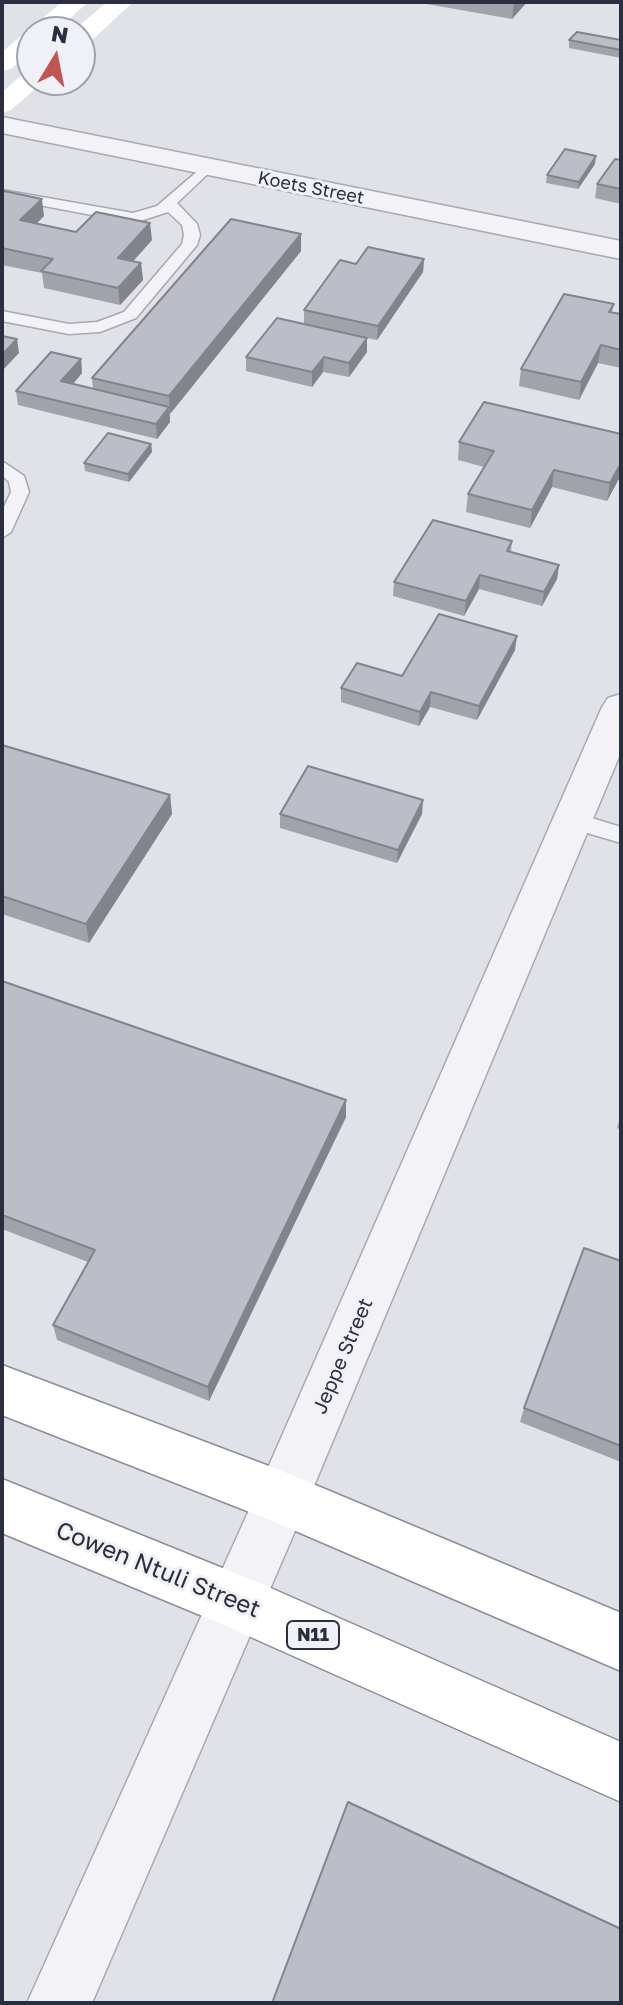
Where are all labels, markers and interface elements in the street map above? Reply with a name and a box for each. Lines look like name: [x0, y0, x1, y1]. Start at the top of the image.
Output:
north arrow: [16, 16, 96, 96]
text: N: [49, 19, 70, 49]
street label: Koets Street: [256, 167, 366, 209]
street label: Jeppe Street: [308, 1295, 378, 1417]
street label: Cowen Ntuli Street: [52, 1516, 264, 1624]
road number: N11: [287, 1621, 339, 1649]

